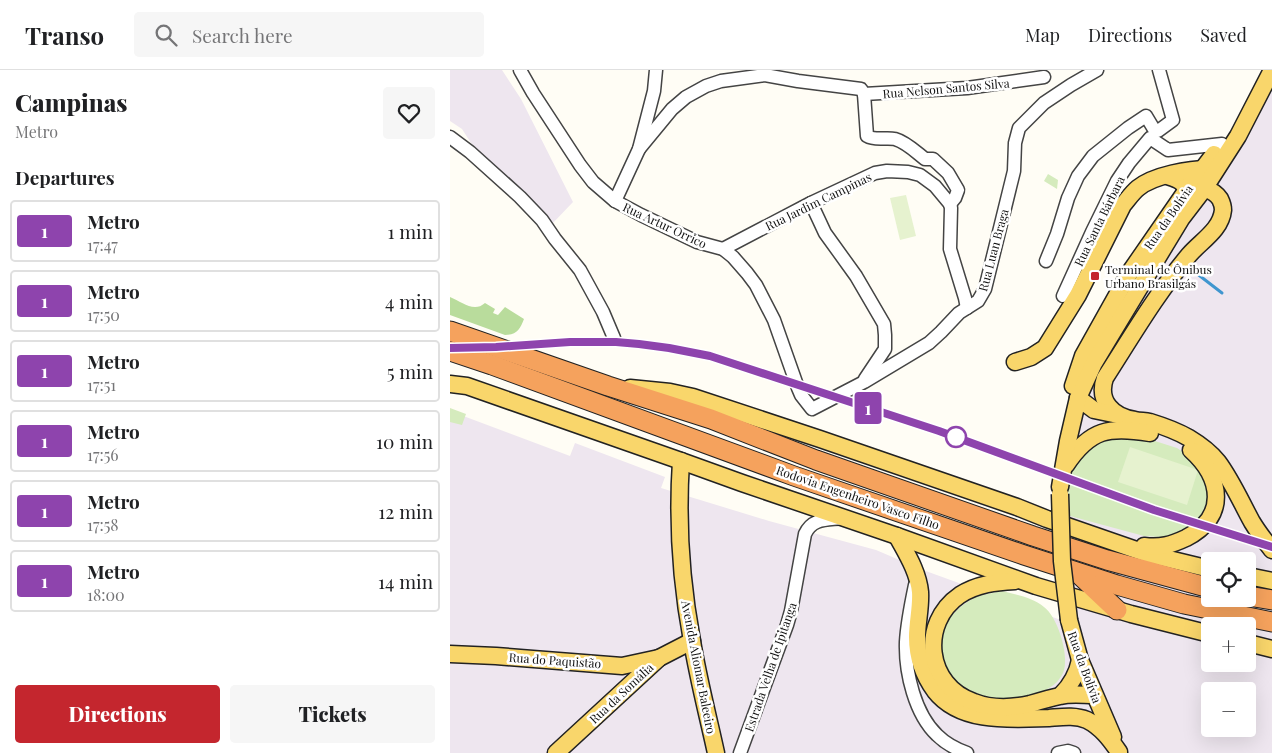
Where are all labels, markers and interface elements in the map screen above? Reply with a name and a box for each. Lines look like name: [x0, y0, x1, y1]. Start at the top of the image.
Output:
search box: [134, 12, 484, 57]
text: Transo: [25, 19, 104, 51]
icon: search: [152, 21, 180, 49]
text: Search here: [192, 22, 293, 48]
text: Map: [1025, 23, 1060, 47]
text: Directions: [1088, 23, 1172, 47]
text: Saved: [1200, 23, 1247, 47]
street label: Rua Nelson Santos Silva: [882, 74, 1010, 102]
text: Campinas: [15, 86, 127, 118]
button: heart: [383, 87, 435, 139]
text: Metro: [15, 121, 58, 142]
text: Departures: [15, 164, 115, 190]
street label: Rua Jardim Campinas: [762, 168, 874, 234]
street label: Rua Santa Bárbara: [1070, 173, 1128, 269]
street label: Rua da Bolívia: [1140, 181, 1196, 253]
street label: Rua Artur Orrico: [620, 199, 710, 252]
street label: Rua Luan Braga: [974, 207, 1012, 293]
text: Metro: [87, 208, 140, 234]
text: 1 min: [387, 218, 433, 244]
text: 1: [41, 219, 48, 243]
text: 17:47: [87, 234, 118, 255]
place label: Terminal de Ônibus Urbano Brasilgás: [1105, 261, 1212, 291]
marker: Terminal de Ônibus Urbano Brasilgás: [1089, 270, 1101, 282]
text: Metro: [87, 278, 140, 304]
text: 4 min: [385, 288, 433, 314]
text: 1: [41, 289, 48, 313]
text: 17:50: [87, 304, 120, 325]
text: Metro: [87, 348, 140, 374]
text: 5 min: [387, 358, 433, 384]
text: 1: [41, 359, 48, 383]
text: 17:51: [87, 374, 116, 395]
line badge: 1: [852, 392, 884, 424]
text: 1: [865, 396, 871, 420]
text: Metro: [87, 418, 140, 444]
unlabelled marker: [945, 426, 967, 448]
text: 10 min: [376, 428, 433, 454]
text: 1: [41, 429, 48, 453]
text: 17:56: [87, 444, 119, 465]
street label: Rodovia Engenheiro Vasco Filho: [774, 461, 942, 533]
text: Metro: [87, 488, 140, 514]
text: 12 min: [378, 498, 433, 524]
text: 1: [41, 499, 48, 523]
text: 17:58: [87, 514, 119, 535]
map controls: [1201, 552, 1256, 737]
button: locate: [1201, 552, 1256, 607]
text: Metro: [87, 558, 140, 584]
text: 14 min: [378, 568, 433, 594]
text: 1: [41, 569, 48, 593]
text: 18:00: [87, 584, 125, 605]
street label: Avenida Aliomar Baleeiro: [678, 598, 720, 735]
street label: Estrada Velha de Ipitanga: [740, 600, 800, 734]
button: +: [1201, 617, 1256, 672]
street label: Rua da Bolívia: [1065, 629, 1105, 705]
street label: Rua do Paquistão: [508, 649, 602, 671]
street label: Rua da Somália: [586, 659, 656, 727]
button: −: [1201, 682, 1256, 737]
button: Directions: [15, 685, 220, 743]
button: Tickets: [230, 685, 435, 743]

